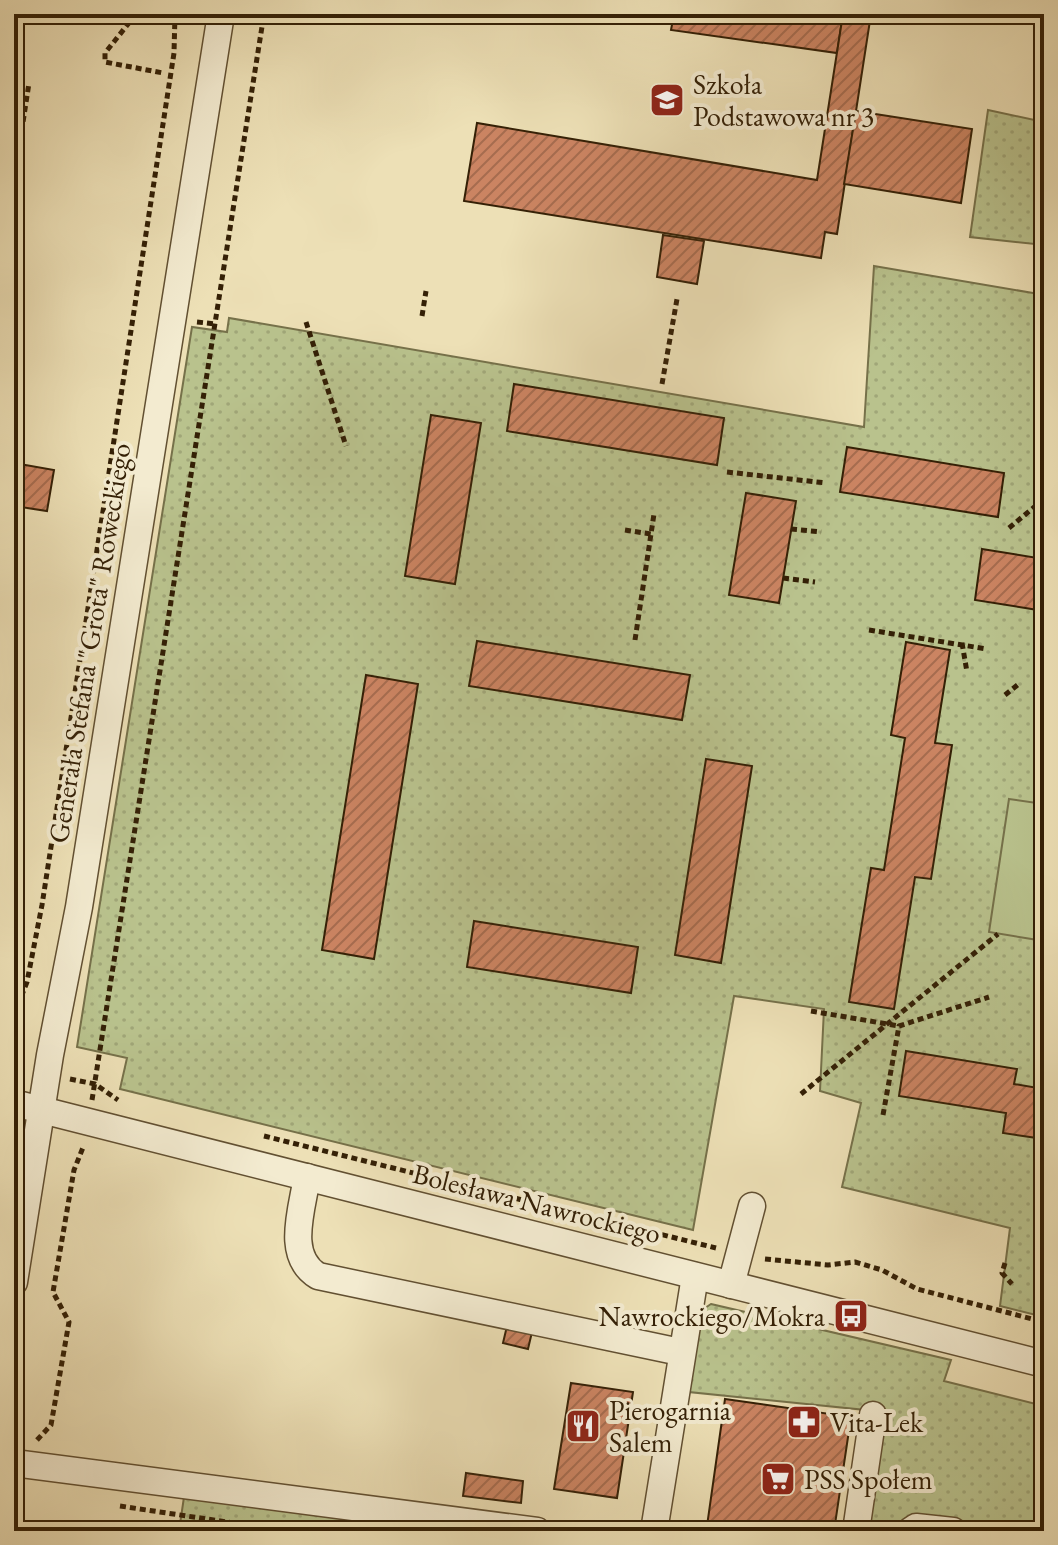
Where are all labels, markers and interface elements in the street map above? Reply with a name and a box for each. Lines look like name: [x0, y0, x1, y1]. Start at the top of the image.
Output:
place label: Szkoła Podstawowa nr 3: [693, 66, 874, 134]
school or university icon: Szkoła Podstawowa nr 3: [648, 81, 686, 119]
street label: Generała Stefana "Grota" Roweckiego: [40, 440, 138, 846]
street label: Bolesława Nawrockiego: [409, 1155, 665, 1251]
bus stop icon: Nawrockiego/Mokra: [832, 1297, 870, 1335]
place label: Nawrockiego/Mokra: [599, 1298, 826, 1334]
place label: Pierogarnia Salem: [609, 1392, 732, 1460]
pharmacy icon: Vita-Lek: [785, 1403, 823, 1441]
place label: Vita-Lek: [830, 1404, 924, 1440]
restaurant icon: Pierogarnia Salem: [564, 1407, 602, 1445]
supermarket icon: PSS Społem: [759, 1460, 797, 1498]
place label: PSS Społem: [804, 1461, 933, 1497]

